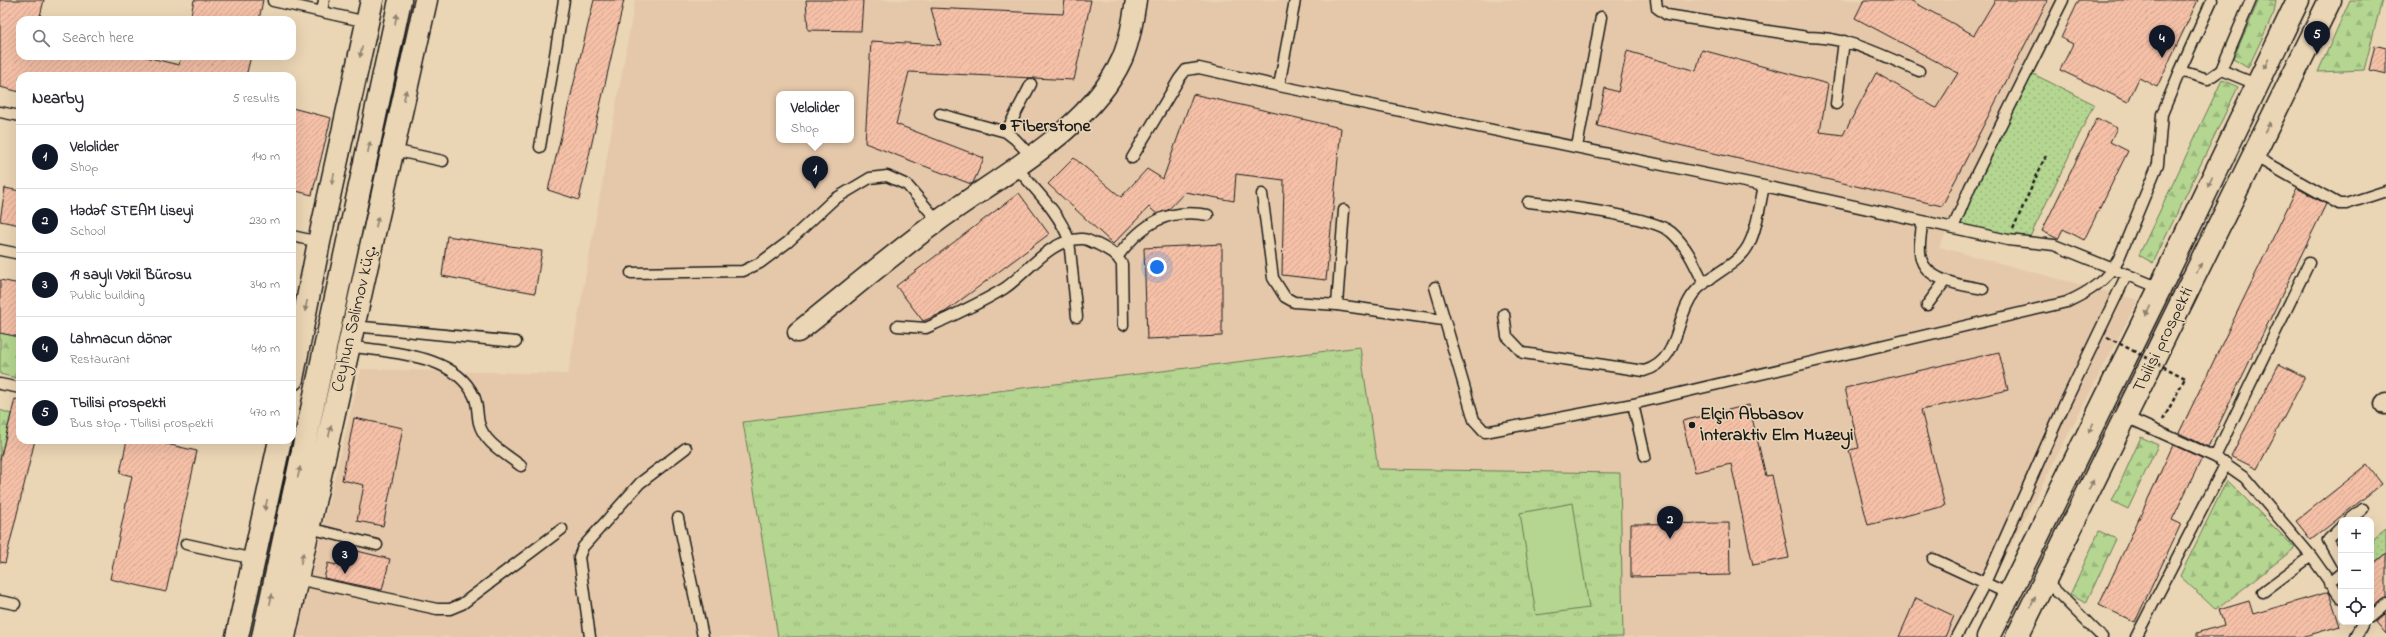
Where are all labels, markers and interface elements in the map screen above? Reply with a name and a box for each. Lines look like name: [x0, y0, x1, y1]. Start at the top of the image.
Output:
one-way arrow: [393, 13, 399, 26]
search box: [16, 16, 296, 60]
pin: 5: [2304, 21, 2330, 54]
pin: 4: [2149, 25, 2175, 58]
icon: search: [30, 27, 52, 49]
text: Search here: [62, 27, 134, 49]
one-way arrow: [357, 46, 363, 58]
one-way arrow: [2263, 58, 2269, 69]
text: Nearby: [32, 86, 84, 111]
text: 5 results: [232, 89, 280, 108]
one-way arrow: [402, 89, 408, 101]
popup: [776, 91, 854, 143]
text: Velolider: [791, 97, 839, 119]
place label: Fiberstone: [1010, 114, 1091, 140]
text: Shop: [791, 119, 819, 138]
one-way arrow: [2265, 121, 2271, 132]
marker: Fiberstone: [998, 122, 1008, 132]
text: Velolider: [70, 136, 119, 158]
one-way arrow: [366, 140, 372, 153]
text: 1: [43, 147, 47, 166]
text: 140 m: [252, 147, 280, 166]
pin: 1: [802, 156, 828, 189]
text: Shop: [70, 158, 98, 177]
one-way arrow: [329, 173, 335, 185]
one-way arrow: [2207, 175, 2213, 187]
text: Hədəf STEAM Liseyi: [70, 200, 194, 222]
text: 2: [42, 211, 48, 230]
text: 230 m: [249, 211, 280, 230]
one-way arrow: [374, 216, 380, 228]
text: School: [70, 222, 106, 241]
street label: Ceyhun Səlimov küç.: [326, 243, 385, 395]
your location: [1147, 257, 1167, 277]
one-way arrow: [2196, 263, 2202, 274]
text: 19 saylı Vəkil Bürosu: [70, 264, 192, 286]
text: 3: [42, 275, 48, 294]
text: 340 m: [250, 275, 280, 294]
street label: Tbilisi prospekti: [2127, 283, 2201, 397]
text: Public building: [70, 286, 145, 305]
one-way arrow: [303, 300, 309, 312]
one-way arrow: [2145, 305, 2152, 317]
text: Lahmacun dönər: [70, 328, 172, 350]
text: 4: [42, 339, 48, 358]
text: 410 m: [252, 339, 280, 358]
text: Restaurant: [70, 350, 130, 369]
text: Tbilisi prospekti: [70, 392, 166, 414]
place label: Elçin Abbasov İnteraktiv Elm Muzeyi: [1700, 402, 1854, 450]
text: 5: [41, 403, 49, 422]
text: 470 m: [250, 403, 280, 422]
text: Bus stop · Tbilisi prospekti: [70, 414, 213, 433]
marker: Elçin Abbasov İnteraktiv Elm Muzeyi: [1687, 420, 1697, 430]
one-way arrow: [2088, 422, 2094, 433]
one-way arrow: [328, 425, 334, 437]
one-way arrow: [296, 466, 302, 478]
one-way arrow: [2088, 480, 2095, 491]
one-way arrow: [262, 499, 268, 512]
pin: 2: [1657, 506, 1683, 539]
map controls: [2338, 517, 2374, 625]
button: +: [2338, 517, 2374, 553]
pin: 3: [332, 541, 358, 574]
one-way arrow: [299, 552, 305, 564]
button: −: [2338, 553, 2374, 589]
button: locate: [2338, 589, 2374, 625]
one-way arrow: [269, 593, 275, 605]
one-way arrow: [2030, 596, 2036, 607]

